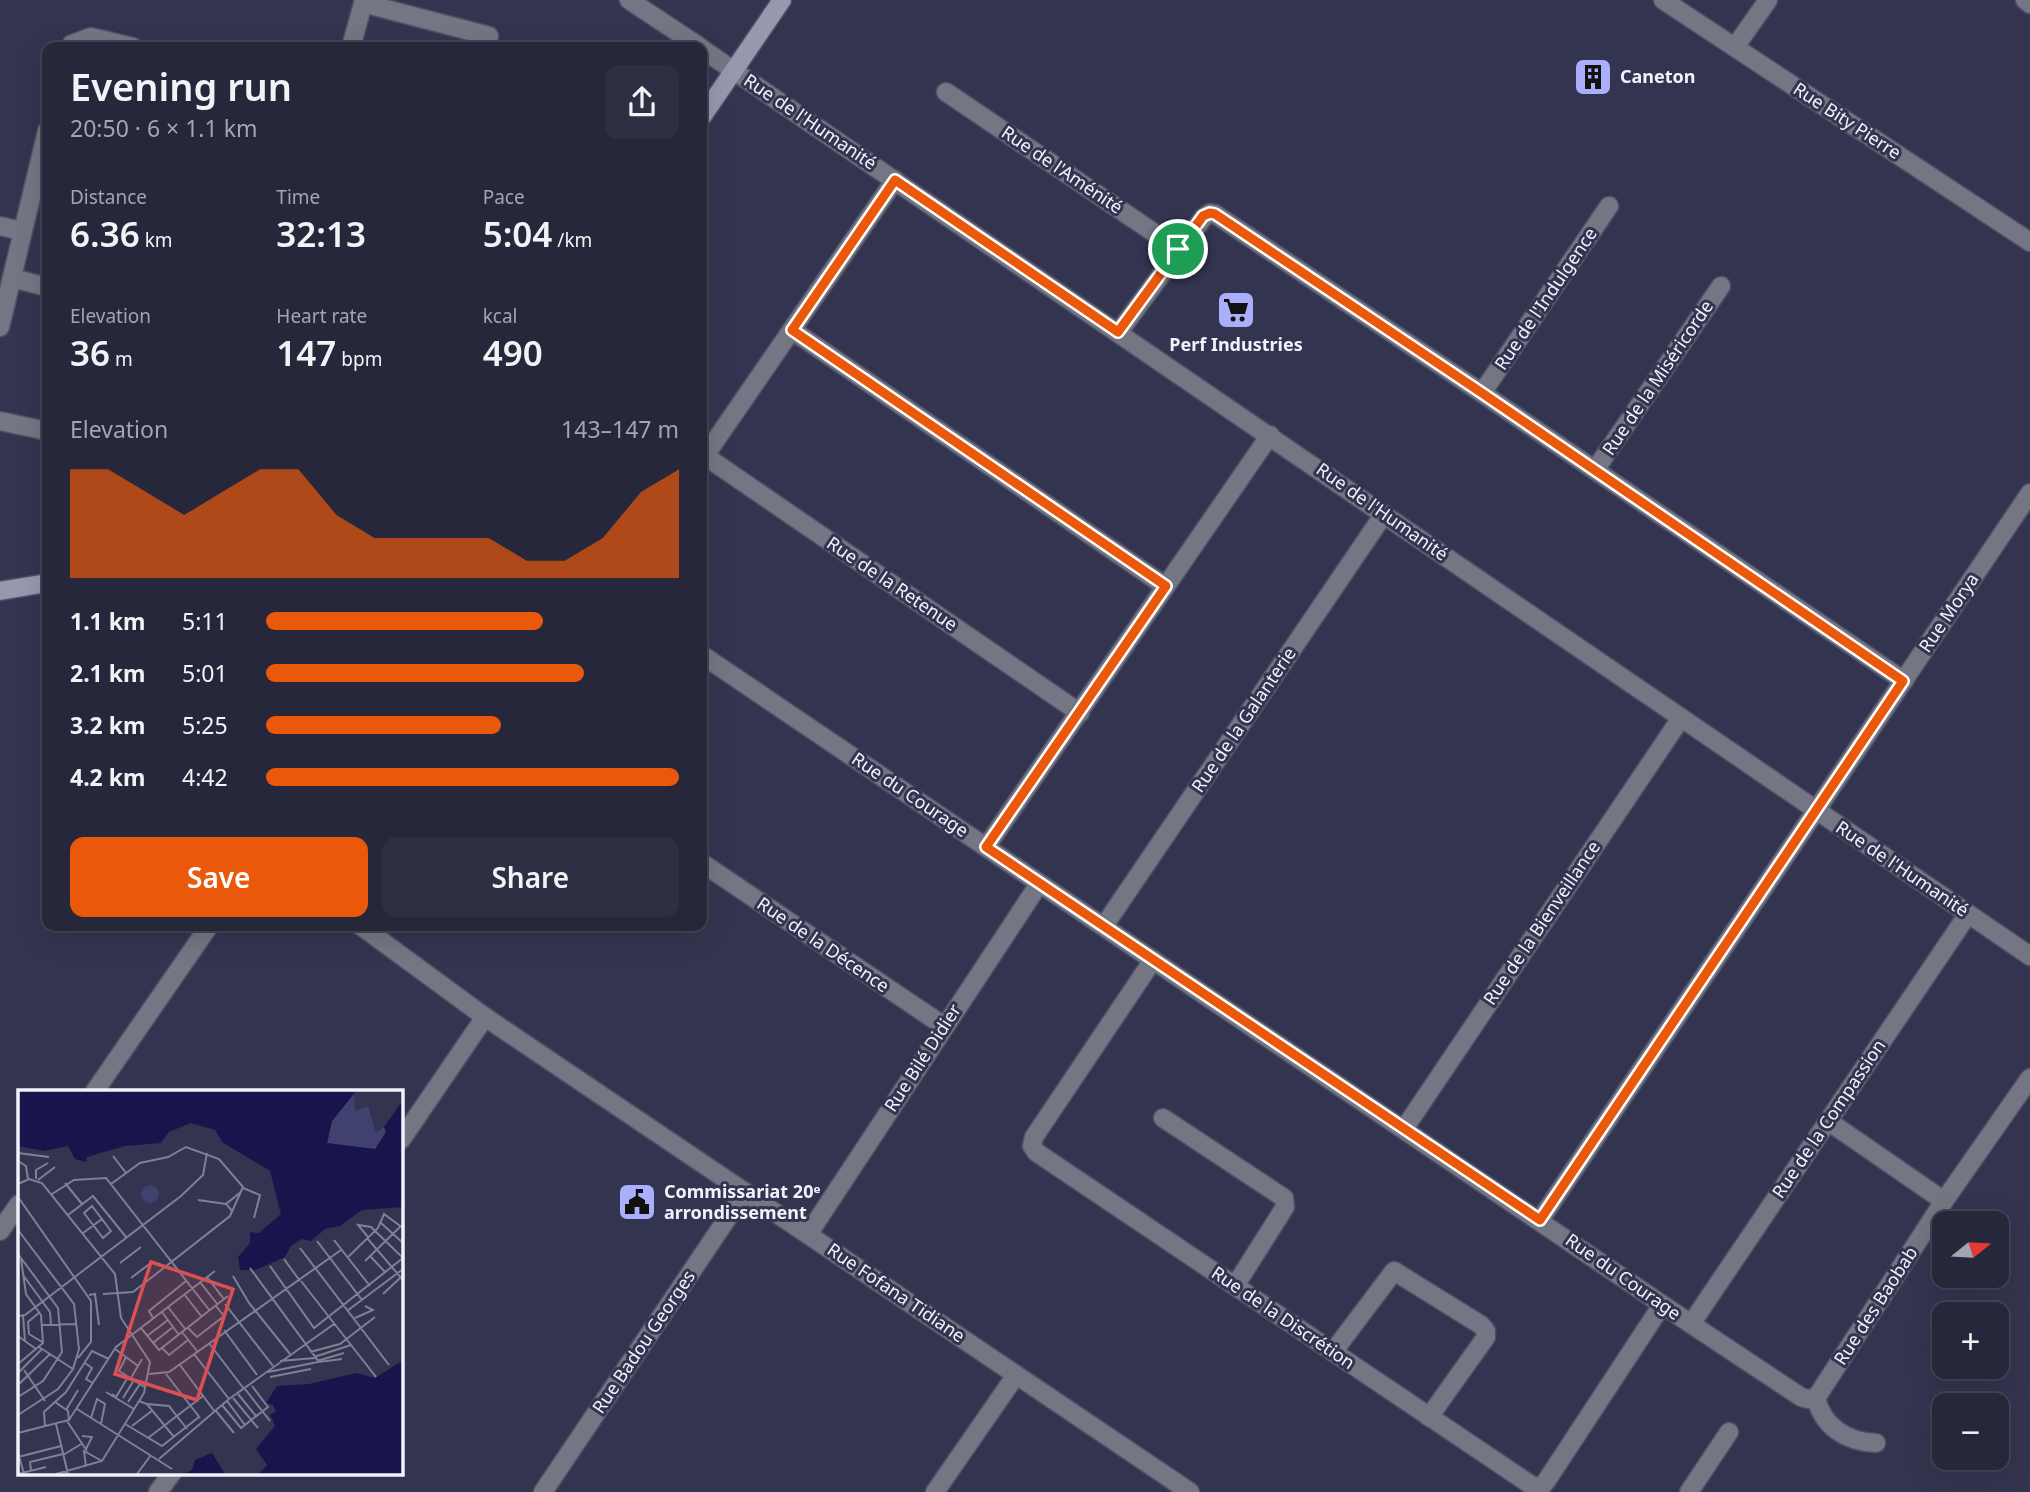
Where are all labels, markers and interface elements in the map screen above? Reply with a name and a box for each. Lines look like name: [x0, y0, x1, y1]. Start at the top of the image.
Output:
building icon: Caneton: [1572, 56, 1614, 98]
text: Evening run: [70, 60, 292, 112]
place label: Caneton: [1620, 64, 1696, 88]
button: share: [605, 65, 679, 139]
street label: Rue de l'Humanité: [739, 68, 882, 175]
street label: Rue Bity Pierre: [1789, 76, 1906, 164]
text: 20:50 · 6 × 1.1 km: [70, 112, 257, 144]
street label: Rue de l'Aménité: [997, 120, 1128, 219]
text: Distance: [70, 184, 147, 210]
text: Time: [276, 184, 320, 210]
text: Pace: [483, 184, 525, 210]
text: 6.36: [70, 210, 140, 257]
text: 32:13: [276, 210, 366, 257]
text: 5:04: [483, 210, 552, 257]
pin: [1148, 219, 1208, 279]
street label: Rue de l'Indulgence: [1489, 223, 1602, 374]
text: km: [140, 227, 173, 253]
text: /km: [552, 227, 592, 253]
icon: arrive: [1159, 230, 1197, 268]
supermarket icon: Perf Industries: [1215, 289, 1257, 331]
street label: Rue de la Miséricorde: [1596, 295, 1718, 460]
text: Elevation: [70, 303, 151, 329]
text: Heart rate: [276, 303, 367, 329]
text: kcal: [483, 303, 517, 329]
text: 36: [70, 329, 110, 376]
text: 147: [276, 329, 336, 376]
text: 490: [483, 329, 543, 376]
place label: Perf Industries: [1169, 332, 1303, 356]
text: m: [110, 346, 133, 372]
text: bpm: [336, 346, 382, 372]
text: Elevation: [70, 413, 168, 445]
text: 143–147 m: [561, 413, 679, 445]
street label: Rue de l'Humanité: [1312, 457, 1453, 566]
street label: Rue de la Retenue: [822, 530, 963, 636]
street label: Rue Morya: [1913, 568, 1984, 657]
text: 1.1 km: [70, 605, 145, 637]
text: 5:11: [182, 605, 228, 637]
street label: Rue de la Galanterie: [1186, 642, 1301, 797]
text: 2.1 km: [70, 657, 145, 689]
text: 5:01: [182, 657, 228, 689]
text: 3.2 km: [70, 709, 145, 741]
text: 5:25: [182, 709, 228, 741]
street label: Rue du Courage: [848, 746, 974, 842]
text: 4.2 km: [70, 761, 145, 793]
text: 4:42: [182, 761, 228, 793]
street label: Rue de l'Humanité: [1831, 815, 1974, 922]
street label: Rue de la Bienveillance: [1477, 836, 1605, 1009]
button: Save: [70, 837, 368, 917]
button: Share: [382, 837, 679, 917]
street label: Rue de la Décence: [753, 891, 894, 997]
street label: Rue Bilé Didier: [878, 998, 966, 1116]
street label: Rue de la Compassion: [1766, 1034, 1890, 1203]
inset map: [18, 1090, 402, 1474]
place label: Commissariat 20ᵉ arrondissement: [664, 1179, 820, 1224]
public building icon: Commissariat 20ᵉ arrondissement: [616, 1181, 658, 1223]
north arrow: [1932, 1211, 2009, 1288]
map controls: [1932, 1211, 2009, 1470]
street label: Rue du Courage: [1561, 1227, 1686, 1325]
street label: Rue Fofana Tidiane: [823, 1237, 970, 1347]
street label: Rue des Baobab: [1828, 1242, 1922, 1369]
street label: Rue de la Discrétion: [1207, 1260, 1360, 1374]
street label: Rue Badou Georges: [586, 1265, 700, 1418]
button: +: [1932, 1302, 2009, 1379]
button: −: [1932, 1393, 2009, 1470]

